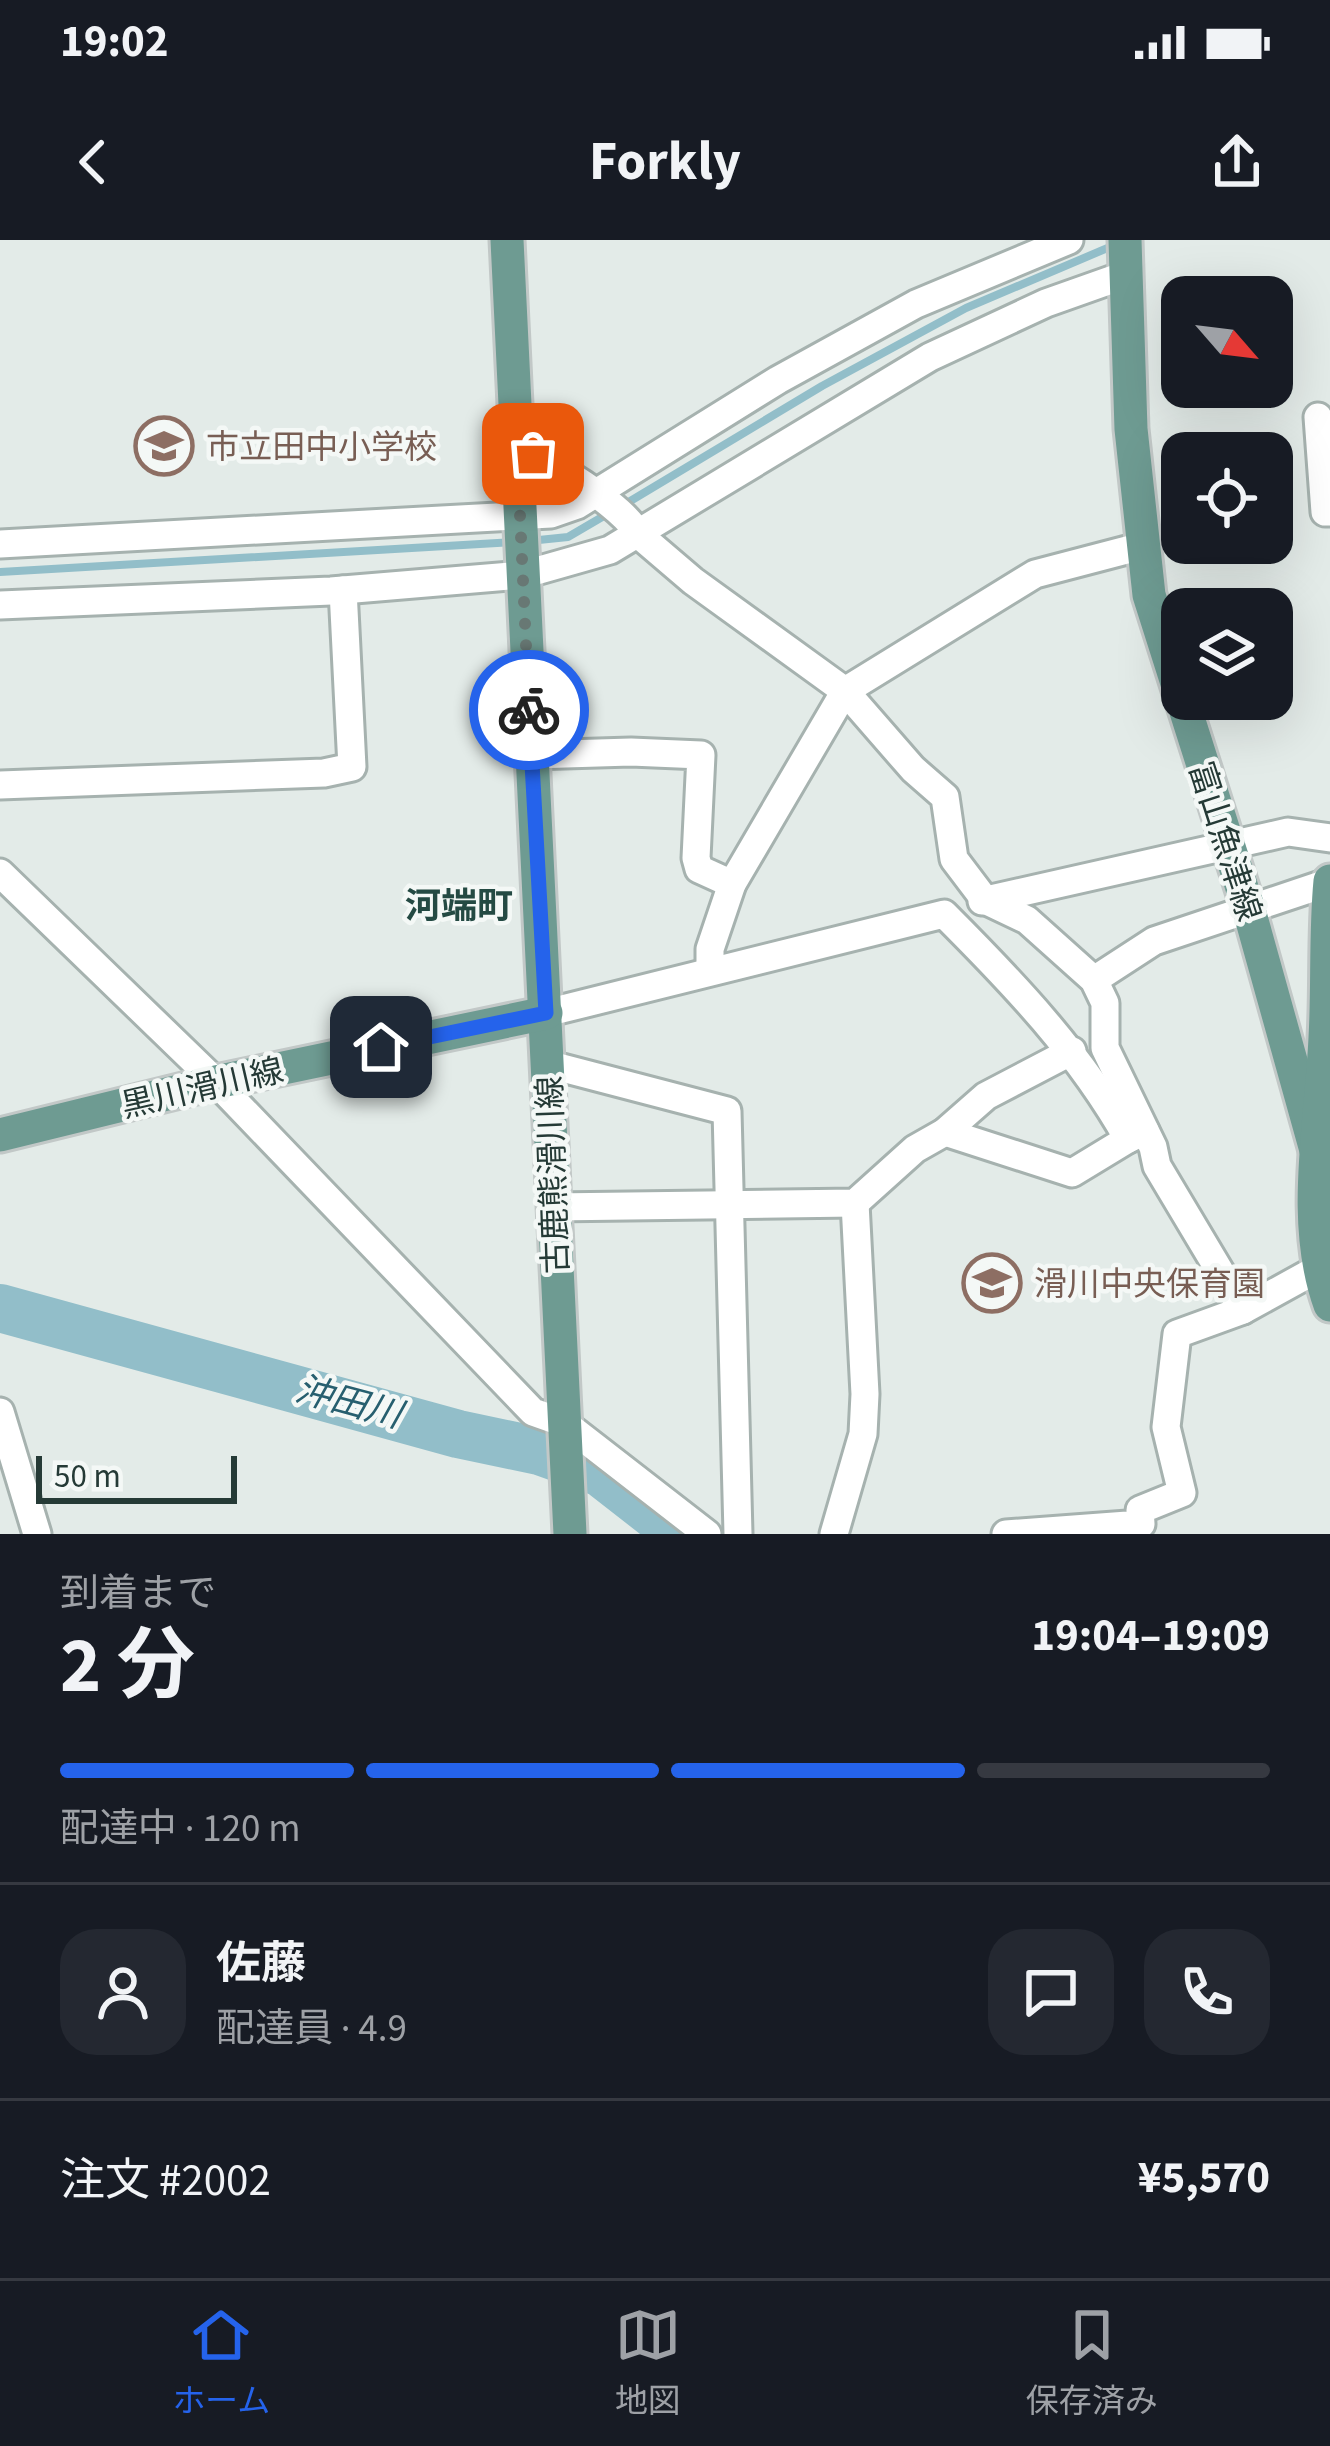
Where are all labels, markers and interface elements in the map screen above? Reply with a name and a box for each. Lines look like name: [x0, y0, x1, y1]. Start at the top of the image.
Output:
text: 19:02: [60, 10, 169, 74]
text: Forkly: [589, 124, 741, 201]
icon: back: [60, 129, 126, 195]
icon: share: [1204, 129, 1270, 195]
north arrow: [1161, 276, 1293, 408]
map controls: [1161, 276, 1293, 720]
pin: [482, 403, 584, 505]
school or university icon: 市立田中小学校: [133, 415, 195, 477]
icon: bag: [500, 421, 566, 487]
place label: 市立田中小学校: [206, 424, 437, 471]
button: locate: [1161, 432, 1293, 564]
button: layers: [1161, 588, 1293, 720]
courier: [469, 650, 589, 770]
icon: bike: [496, 677, 562, 743]
street label: 富山魚津線: [1177, 756, 1272, 927]
district label: 河端町: [405, 881, 513, 932]
pin: [330, 996, 432, 1098]
icon: home: [348, 1014, 414, 1080]
street label: 黒川滑川線: [117, 1047, 288, 1130]
street label: 古鹿熊滑川線: [527, 1075, 580, 1275]
school or university icon: 滑川中央保育園: [961, 1252, 1023, 1314]
place label: 滑川中央保育園: [1034, 1261, 1265, 1308]
water label: 沖田川: [290, 1364, 411, 1442]
scale bar: [36, 1450, 237, 1503]
text: 50 m: [54, 1453, 121, 1500]
text: 到着まで: [60, 1566, 216, 1622]
text: 19:04–19:09: [1031, 1604, 1270, 1668]
text: 2 分: [60, 1611, 195, 1722]
text: 配達中 · 120 m: [60, 1801, 301, 1857]
button: person: [60, 1929, 186, 2055]
button: chat: [988, 1929, 1114, 2055]
button: phone: [1144, 1929, 1270, 2055]
text: 佐藤: [216, 1932, 306, 1996]
text: 配達員 · 4.9: [216, 2001, 407, 2057]
text: ¥5,570: [1138, 2146, 1270, 2210]
text: 注文 #2002: [60, 2149, 271, 2213]
tab: ホーム: [172, 2302, 270, 2425]
tab: 地図: [615, 2302, 681, 2425]
tab: 保存済み: [1026, 2302, 1158, 2425]

